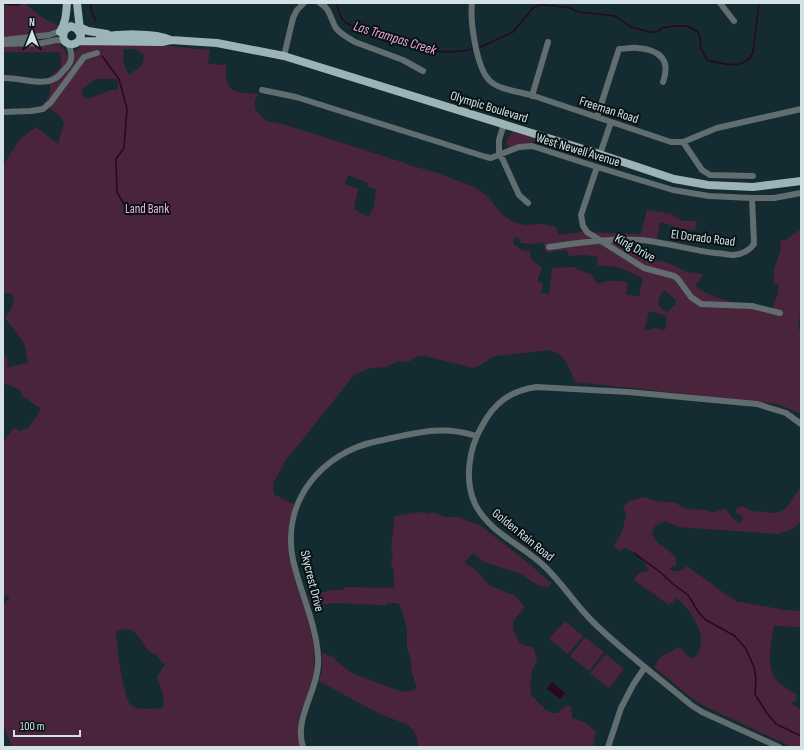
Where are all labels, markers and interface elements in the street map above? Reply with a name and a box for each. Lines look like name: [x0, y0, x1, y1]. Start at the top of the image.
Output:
north arrow: [12, 12, 52, 52]
text: N: [29, 16, 35, 29]
water label: Las Trampas Creek: [352, 17, 439, 59]
street label: Olympic Boulevard: [448, 88, 530, 126]
street label: Freeman Road: [577, 93, 641, 127]
street label: West Newell Avenue: [534, 130, 622, 170]
park label: Land Bank: [125, 201, 169, 217]
street label: El Dorado Road: [670, 226, 736, 250]
street label: King Drive: [612, 230, 658, 266]
street label: Golden Rain Road: [489, 505, 557, 565]
street label: Skycrest Drive: [297, 549, 327, 613]
scale bar: [14, 712, 80, 738]
text: 100 m: [20, 719, 45, 734]

